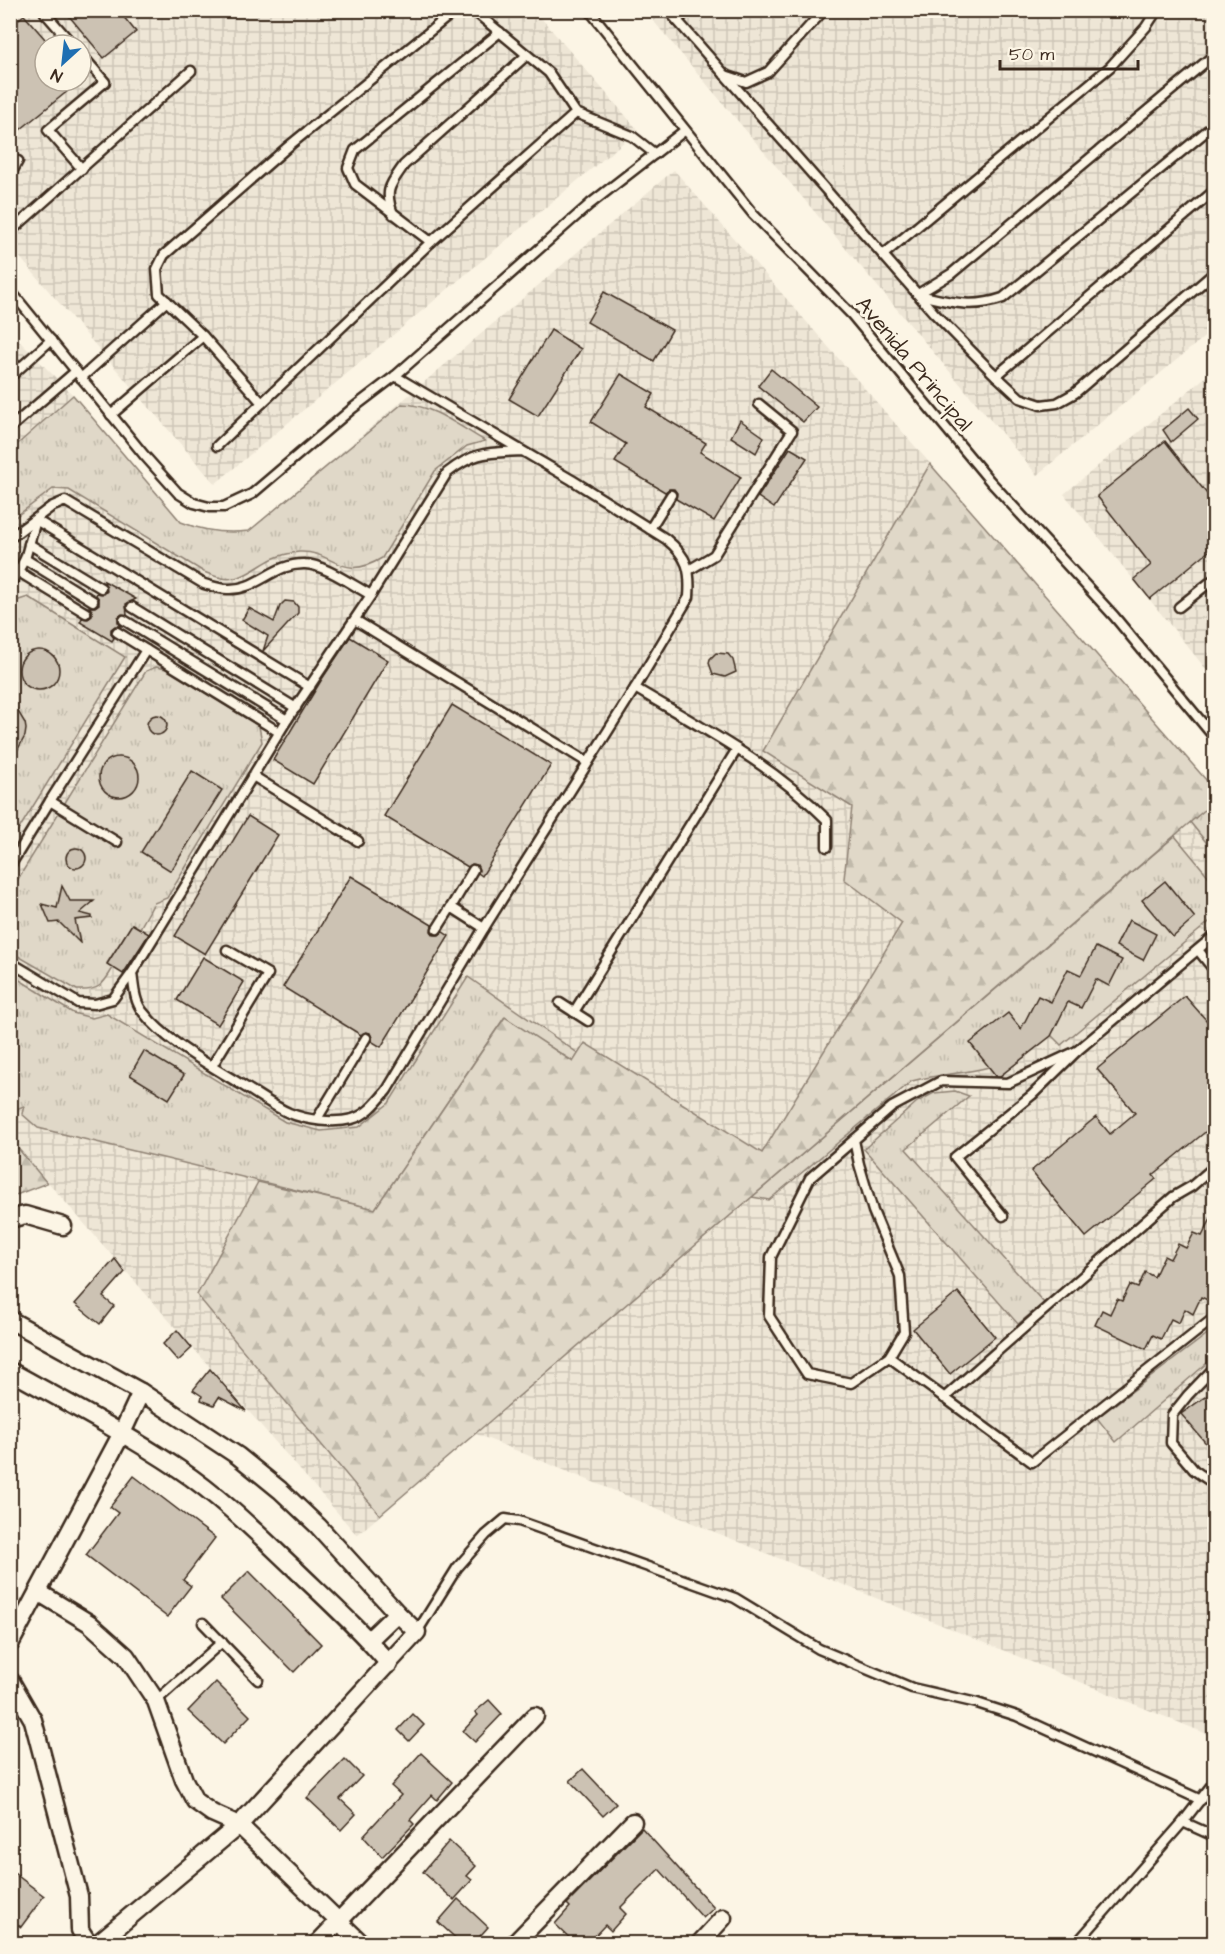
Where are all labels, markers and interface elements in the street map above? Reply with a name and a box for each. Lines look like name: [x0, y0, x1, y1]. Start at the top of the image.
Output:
north arrow: [33, 33, 93, 93]
scale bar: [1000, 33, 1138, 71]
text: 50 m: [1009, 42, 1054, 67]
text: N: [47, 63, 66, 88]
street label: Avenida Principal: [848, 290, 980, 438]

